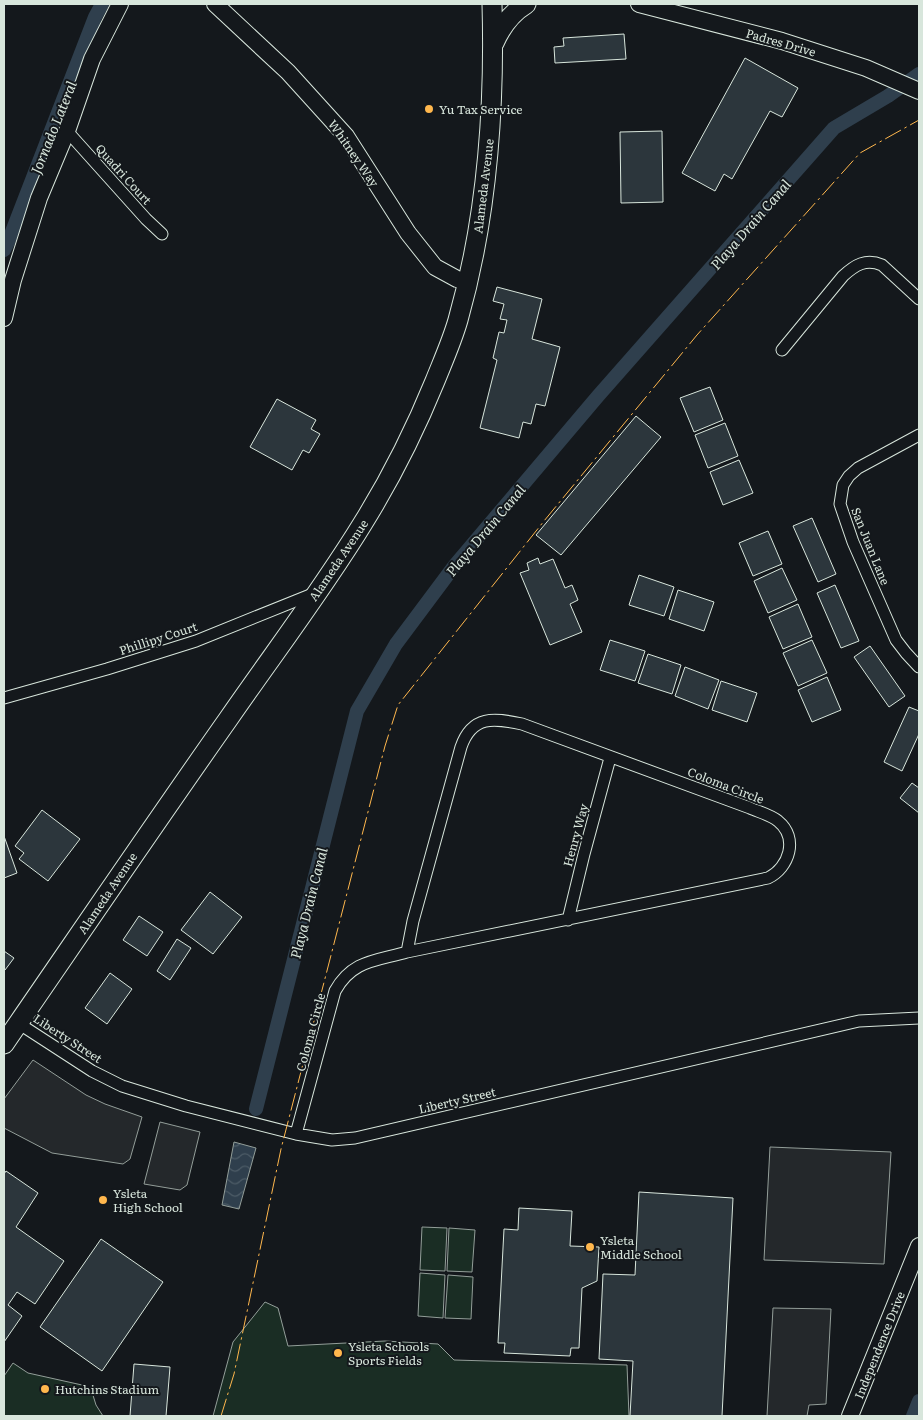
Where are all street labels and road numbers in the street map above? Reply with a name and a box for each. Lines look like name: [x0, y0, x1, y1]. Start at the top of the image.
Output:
street label: Padres Drive: [744, 23, 818, 61]
street label: Whitney Way: [324, 116, 384, 190]
street label: Alameda Avenue: [468, 138, 498, 234]
street label: Quadri Court: [92, 140, 156, 208]
street label: San Juan Lane: [847, 504, 895, 588]
street label: Alameda Avenue: [304, 515, 372, 605]
street label: Phillipy Court: [117, 617, 200, 659]
street label: Coloma Circle: [685, 762, 767, 808]
street label: Henry Way: [558, 801, 592, 868]
street label: Alameda Avenue: [73, 848, 141, 938]
street label: Coloma Circle: [291, 991, 329, 1073]
street label: Liberty Street: [30, 1009, 106, 1067]
street label: Liberty Street: [417, 1082, 498, 1118]
street label: Independence Drive: [849, 1288, 909, 1402]

